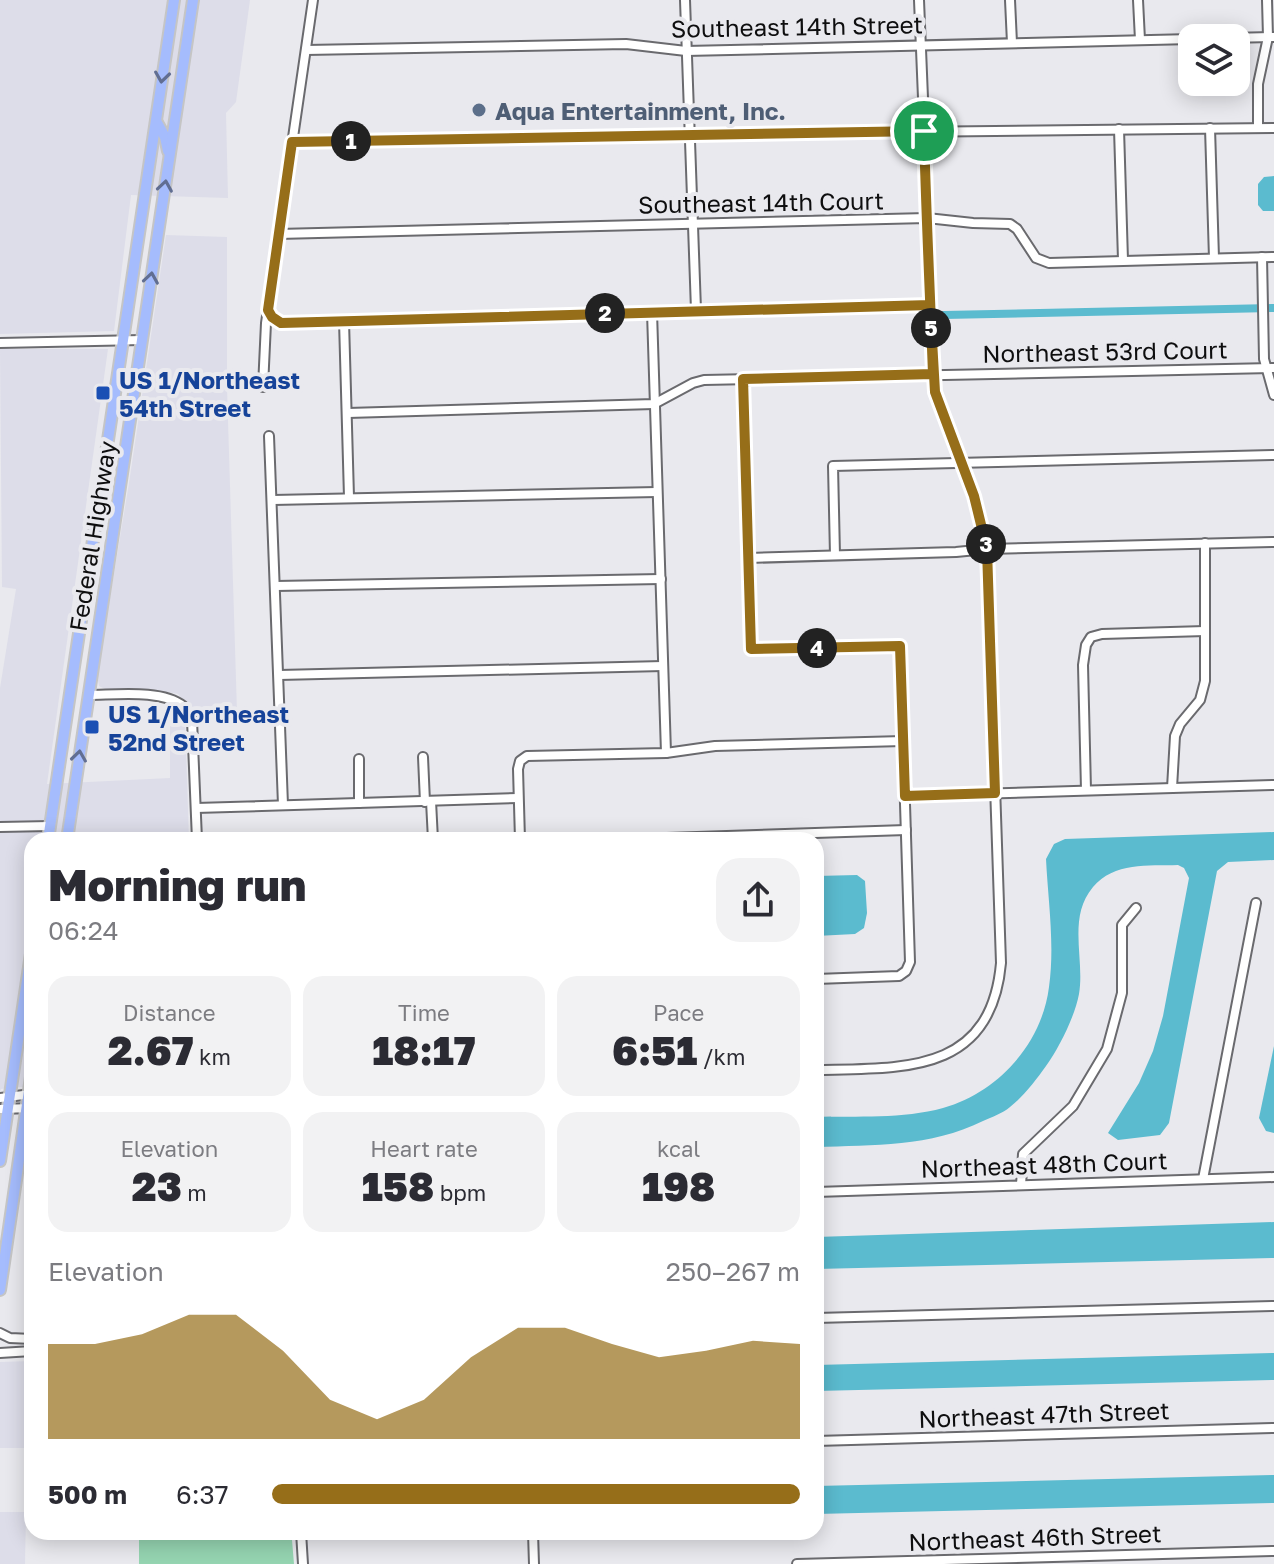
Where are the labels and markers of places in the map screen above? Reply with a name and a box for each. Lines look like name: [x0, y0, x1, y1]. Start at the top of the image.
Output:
place label: Aqua Entertainment, Inc.: [495, 96, 786, 125]
pin: [890, 97, 958, 165]
marker: Aqua Entertainment, Inc.: [470, 101, 488, 119]
pin: 1: [331, 121, 371, 161]
pin: 2: [585, 293, 625, 333]
pin: 5: [911, 308, 951, 348]
place label: US 1/Northeast 54th Street: [119, 365, 300, 422]
marker: US 1/Northeast 54th Street: [94, 384, 112, 402]
pin: 3: [966, 524, 1006, 564]
pin: 4: [797, 628, 837, 668]
place label: US 1/Northeast 52nd Street: [108, 699, 289, 756]
marker: US 1/Northeast 52nd Street: [83, 718, 101, 736]

